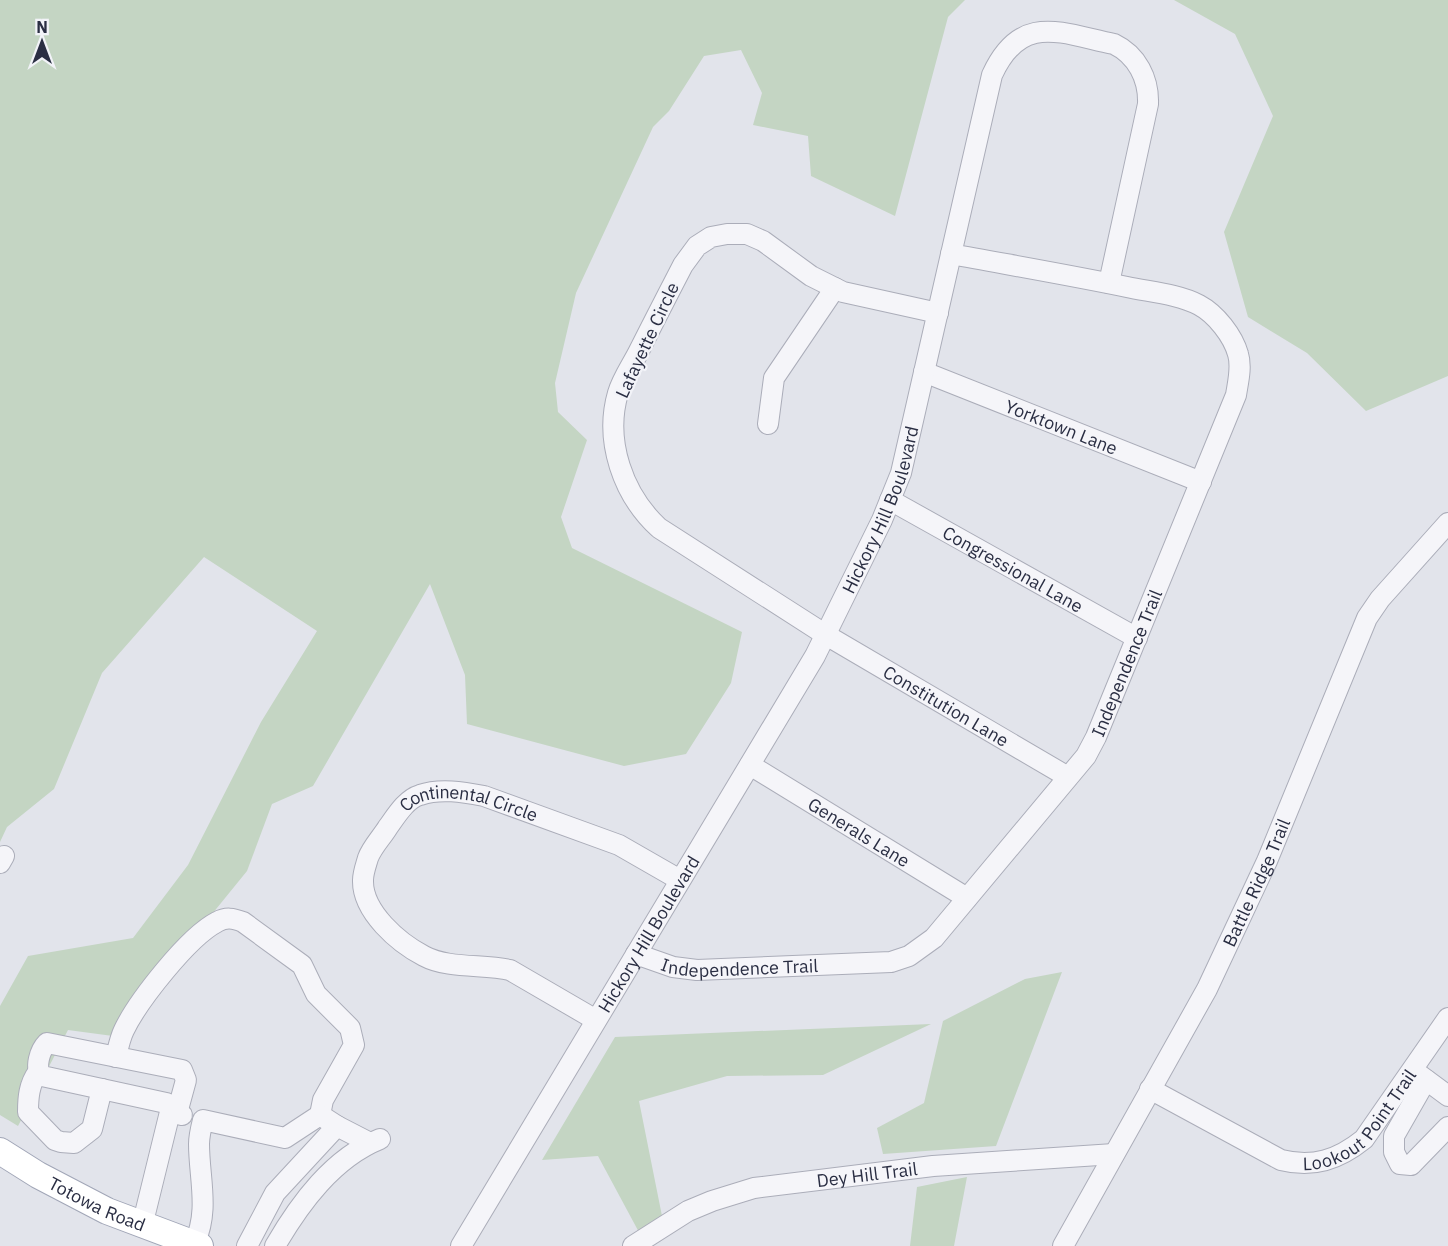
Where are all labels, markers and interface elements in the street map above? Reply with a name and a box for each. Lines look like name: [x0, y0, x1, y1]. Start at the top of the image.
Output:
north arrow: [12, 12, 72, 72]
text: N: [36, 17, 48, 37]
street label: Lafayette Circle: [610, 278, 684, 402]
street label: Yorktown Lane: [1002, 394, 1121, 459]
street label: Hickory Hill Boulevard: [836, 424, 923, 597]
street label: Congressional Lane: [939, 520, 1087, 617]
street label: Independence Trail: [1086, 586, 1167, 740]
street label: Constitution Lane: [879, 660, 1013, 751]
street label: Continental Circle: [394, 780, 541, 826]
street label: Generals Lane: [804, 792, 914, 872]
street label: Battle Ridge Trail: [1217, 815, 1295, 950]
street label: Hickory Hill Boulevard: [592, 851, 704, 1016]
street label: Independence Trail: [658, 952, 819, 982]
street label: Lookout Point Trail: [1302, 1064, 1421, 1175]
street label: Dey Hill Trail: [815, 1157, 919, 1192]
street label: Totowa Road: [45, 1171, 149, 1236]

